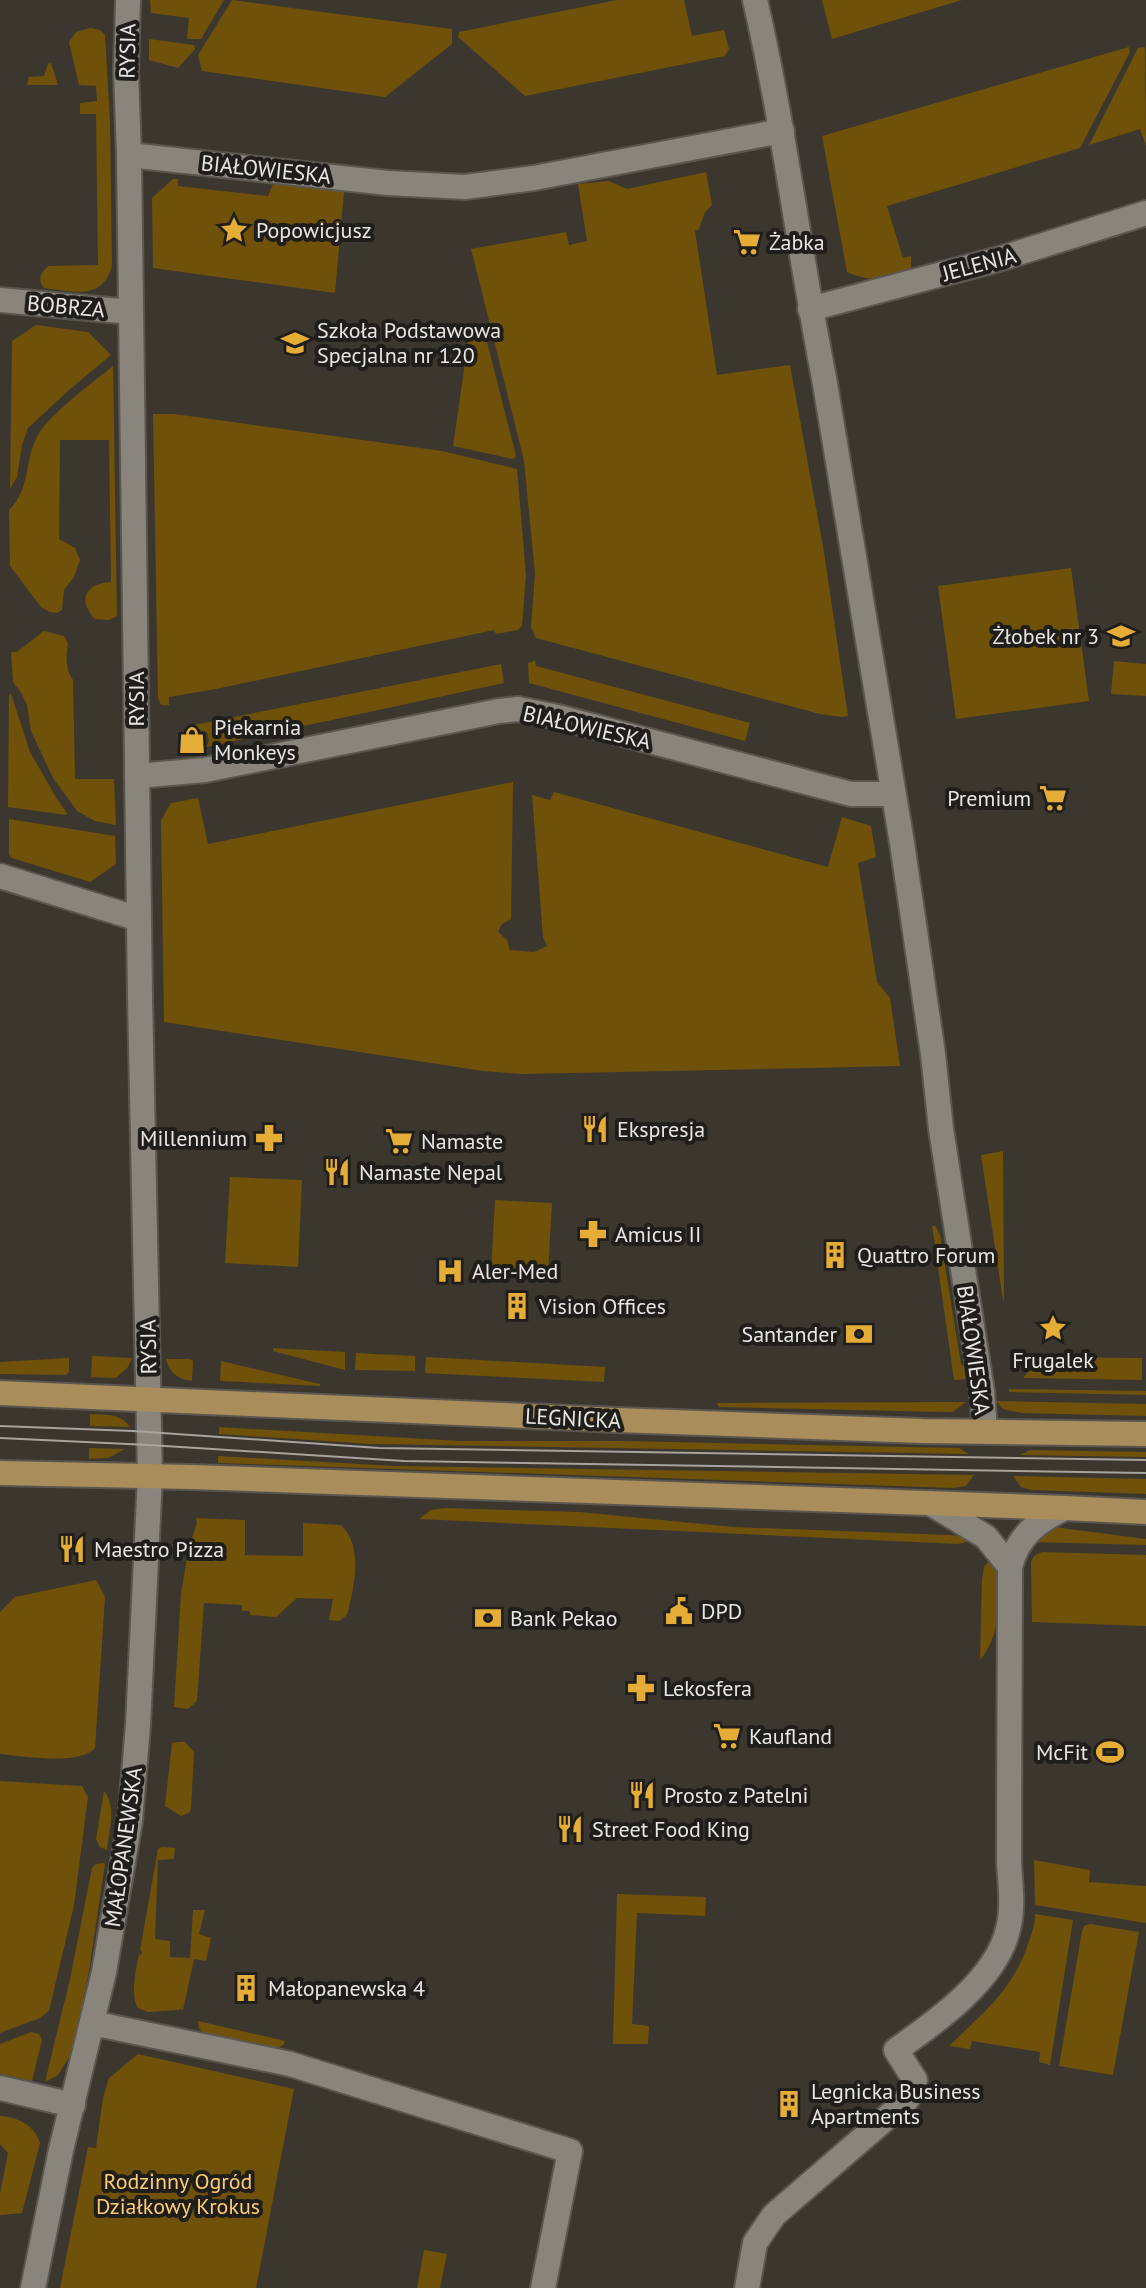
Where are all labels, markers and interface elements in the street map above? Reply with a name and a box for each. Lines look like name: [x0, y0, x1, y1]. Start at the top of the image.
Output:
street label: RYSIA: [113, 23, 141, 79]
street label: BIAŁOWIESKA: [200, 148, 332, 190]
place icon: Popowicjusz: [219, 215, 249, 245]
place label: Popowicjusz: [256, 216, 372, 244]
supermarket icon: Żabka: [732, 227, 762, 257]
place label: Żabka: [769, 228, 825, 256]
street label: JELENIA: [938, 241, 1019, 288]
street label: BOBRZA: [26, 289, 106, 323]
place label: Szkoła Podstawowa Specjalna nr 120: [317, 316, 501, 369]
school or university icon: Szkoła Podstawowa Specjalna nr 120: [280, 328, 310, 358]
school or university icon: Żłobek nr 3: [1106, 621, 1136, 651]
place label: Żłobek nr 3: [993, 622, 1099, 650]
street label: RYSIA: [122, 671, 150, 727]
street label: BIAŁOWIESKA: [520, 699, 654, 755]
place label: Piekarnia Monkeys: [214, 713, 301, 766]
shop icon: Piekarnia Monkeys: [177, 725, 207, 755]
supermarket icon: Premium: [1038, 783, 1068, 813]
place label: Premium: [947, 784, 1031, 812]
restaurant icon: Ekspresja: [580, 1114, 610, 1144]
place label: Ekspresja: [617, 1115, 705, 1143]
pharmacy icon: Millennium: [254, 1123, 284, 1153]
place label: Millennium: [140, 1124, 247, 1152]
supermarket icon: Namaste: [384, 1126, 414, 1156]
place label: Namaste: [421, 1127, 503, 1155]
restaurant icon: Namaste Nepal: [322, 1157, 352, 1187]
place label: Namaste Nepal: [359, 1158, 503, 1186]
pharmacy icon: Amicus II: [578, 1219, 608, 1249]
place label: Amicus II: [615, 1220, 701, 1248]
building icon: Quattro Forum: [820, 1240, 850, 1270]
place label: Quattro Forum: [857, 1241, 995, 1269]
hospital icon: Aler-Med: [435, 1256, 465, 1286]
place label: Aler-Med: [472, 1257, 558, 1285]
street label: BIAŁOWIESKA: [951, 1283, 997, 1417]
building icon: Vision Offices: [502, 1291, 532, 1321]
place label: Vision Offices: [538, 1292, 666, 1320]
place icon: Frugalek: [1038, 1313, 1068, 1343]
street label: RYSIA: [134, 1319, 162, 1375]
bank icon: Santander: [844, 1319, 874, 1349]
place label: Santander: [741, 1320, 838, 1348]
place label: Frugalek: [1012, 1346, 1094, 1374]
street label: LEGNICKA: [524, 1402, 622, 1435]
restaurant icon: Maestro Pizza: [57, 1534, 87, 1564]
place label: Maestro Pizza: [94, 1535, 224, 1563]
public building icon: DPD: [664, 1596, 694, 1626]
place label: DPD: [701, 1597, 742, 1625]
bank icon: Bank Pekao: [473, 1603, 503, 1633]
place label: Bank Pekao: [510, 1604, 617, 1632]
pharmacy icon: Lekosfera: [626, 1673, 656, 1703]
place label: Lekosfera: [663, 1674, 752, 1702]
supermarket icon: Kaufland: [712, 1721, 742, 1751]
place label: Kaufland: [749, 1722, 832, 1750]
sports icon: McFit: [1095, 1737, 1125, 1767]
place label: McFit: [1036, 1738, 1089, 1766]
street label: MAŁOPANEWSKA: [98, 1765, 148, 1929]
restaurant icon: Prosto z Patelni: [627, 1780, 657, 1810]
place label: Prosto z Patelni: [664, 1781, 809, 1809]
restaurant icon: Street Food King: [555, 1814, 585, 1844]
place label: Street Food King: [592, 1815, 750, 1843]
building icon: Małopanewska 4: [231, 1973, 261, 2003]
place label: Małopanewska 4: [268, 1974, 425, 2002]
place label: Legnicka Business Apartments: [811, 2077, 981, 2130]
building icon: Legnicka Business Apartments: [774, 2089, 804, 2119]
park label: Rodzinny Ogród Działkowy Krokus: [96, 2167, 260, 2220]

